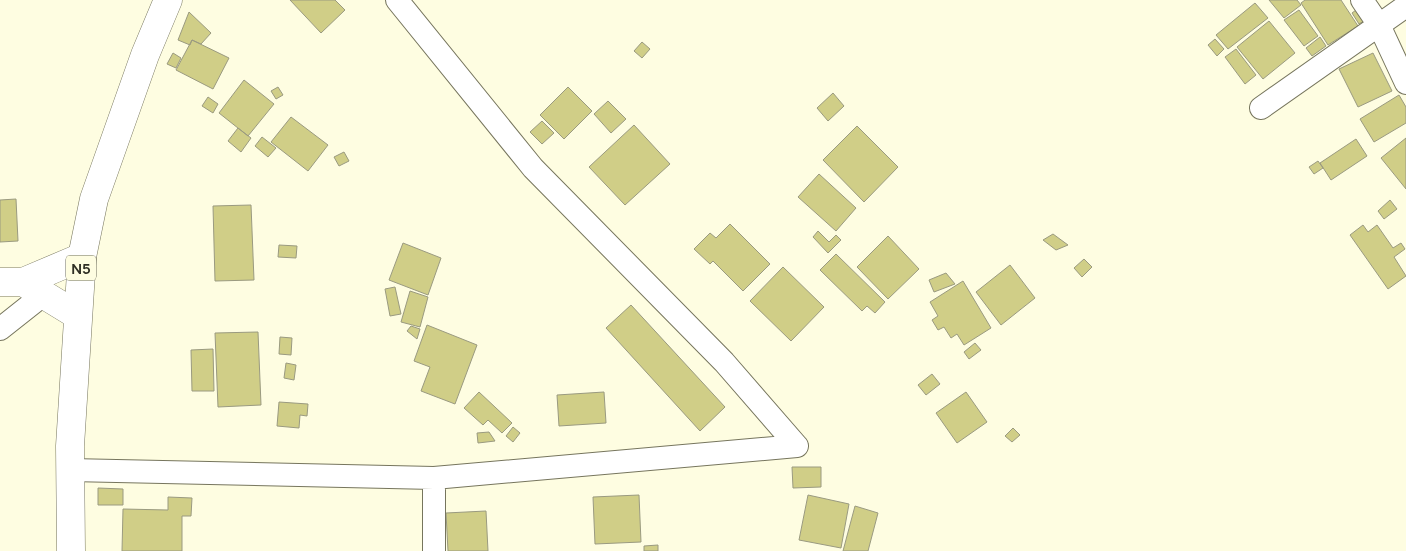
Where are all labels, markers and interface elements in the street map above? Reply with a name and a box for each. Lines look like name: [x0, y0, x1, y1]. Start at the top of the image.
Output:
road number: N5: [66, 256, 96, 280]

